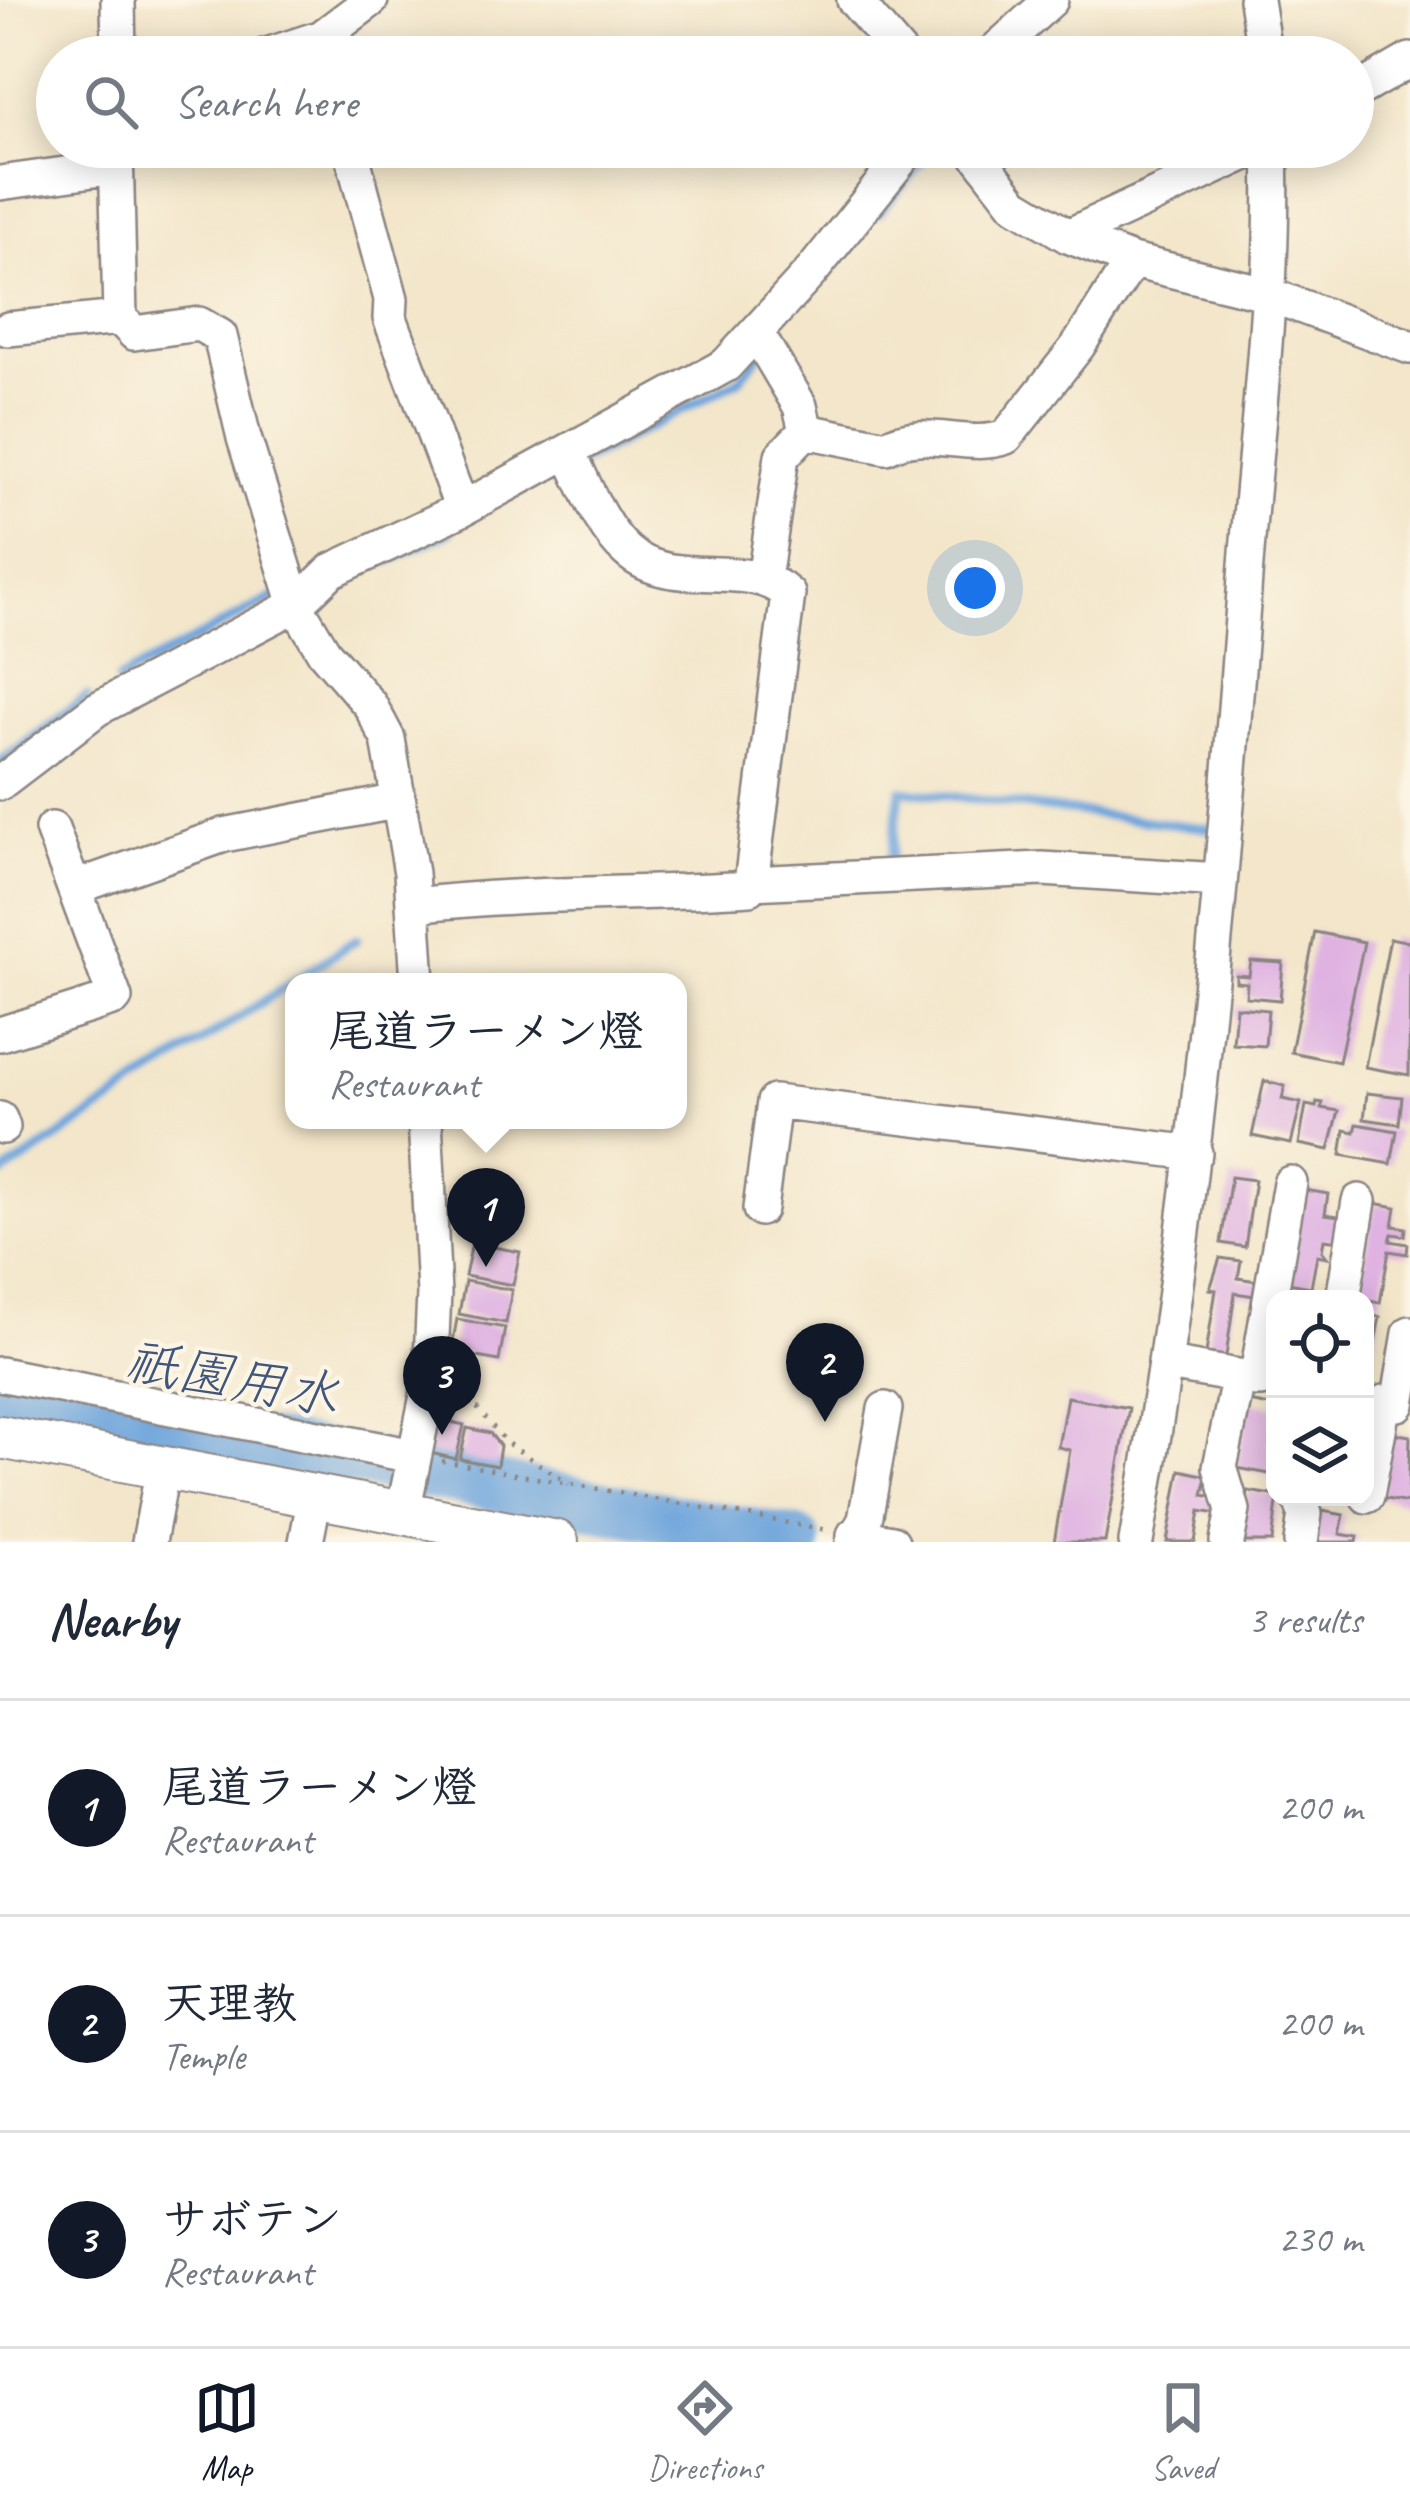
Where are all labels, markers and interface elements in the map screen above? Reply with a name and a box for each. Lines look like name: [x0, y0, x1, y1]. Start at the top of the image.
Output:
search box: [36, 36, 1374, 168]
icon: search: [78, 69, 144, 135]
text: Search here: [174, 74, 357, 131]
your location: [945, 558, 1005, 618]
popup: [285, 973, 687, 1129]
text: 尾道ラーメン燈: [328, 1003, 644, 1060]
text: Restaurant: [328, 1060, 480, 1109]
pin: 1: [447, 1168, 525, 1267]
map controls: [1266, 1290, 1374, 1506]
button: locate: [1266, 1290, 1374, 1398]
pin: 2: [786, 1323, 864, 1422]
water label: 祇園用水: [120, 1326, 344, 1430]
pin: 3: [403, 1336, 481, 1435]
button: layers: [1266, 1398, 1374, 1506]
text: Nearby: [48, 1588, 176, 1652]
text: 3 results: [1248, 1596, 1362, 1645]
text: 尾道ラーメン燈: [162, 1759, 477, 1816]
text: 1: [78, 1783, 96, 1832]
text: 200 m: [1278, 1783, 1362, 1832]
text: Restaurant: [162, 1816, 313, 1865]
text: 天理教: [162, 1975, 297, 2032]
text: 2: [78, 1999, 96, 2048]
text: 200 m: [1278, 1999, 1362, 2048]
text: Temple: [162, 2032, 245, 2081]
text: サボテン: [162, 2191, 342, 2248]
text: 3: [78, 2215, 96, 2264]
text: 230 m: [1278, 2215, 1362, 2264]
text: Restaurant: [162, 2248, 313, 2297]
tab: Map: [194, 2375, 260, 2489]
tab: Directions: [648, 2375, 762, 2489]
tab: Saved: [1150, 2375, 1216, 2489]

